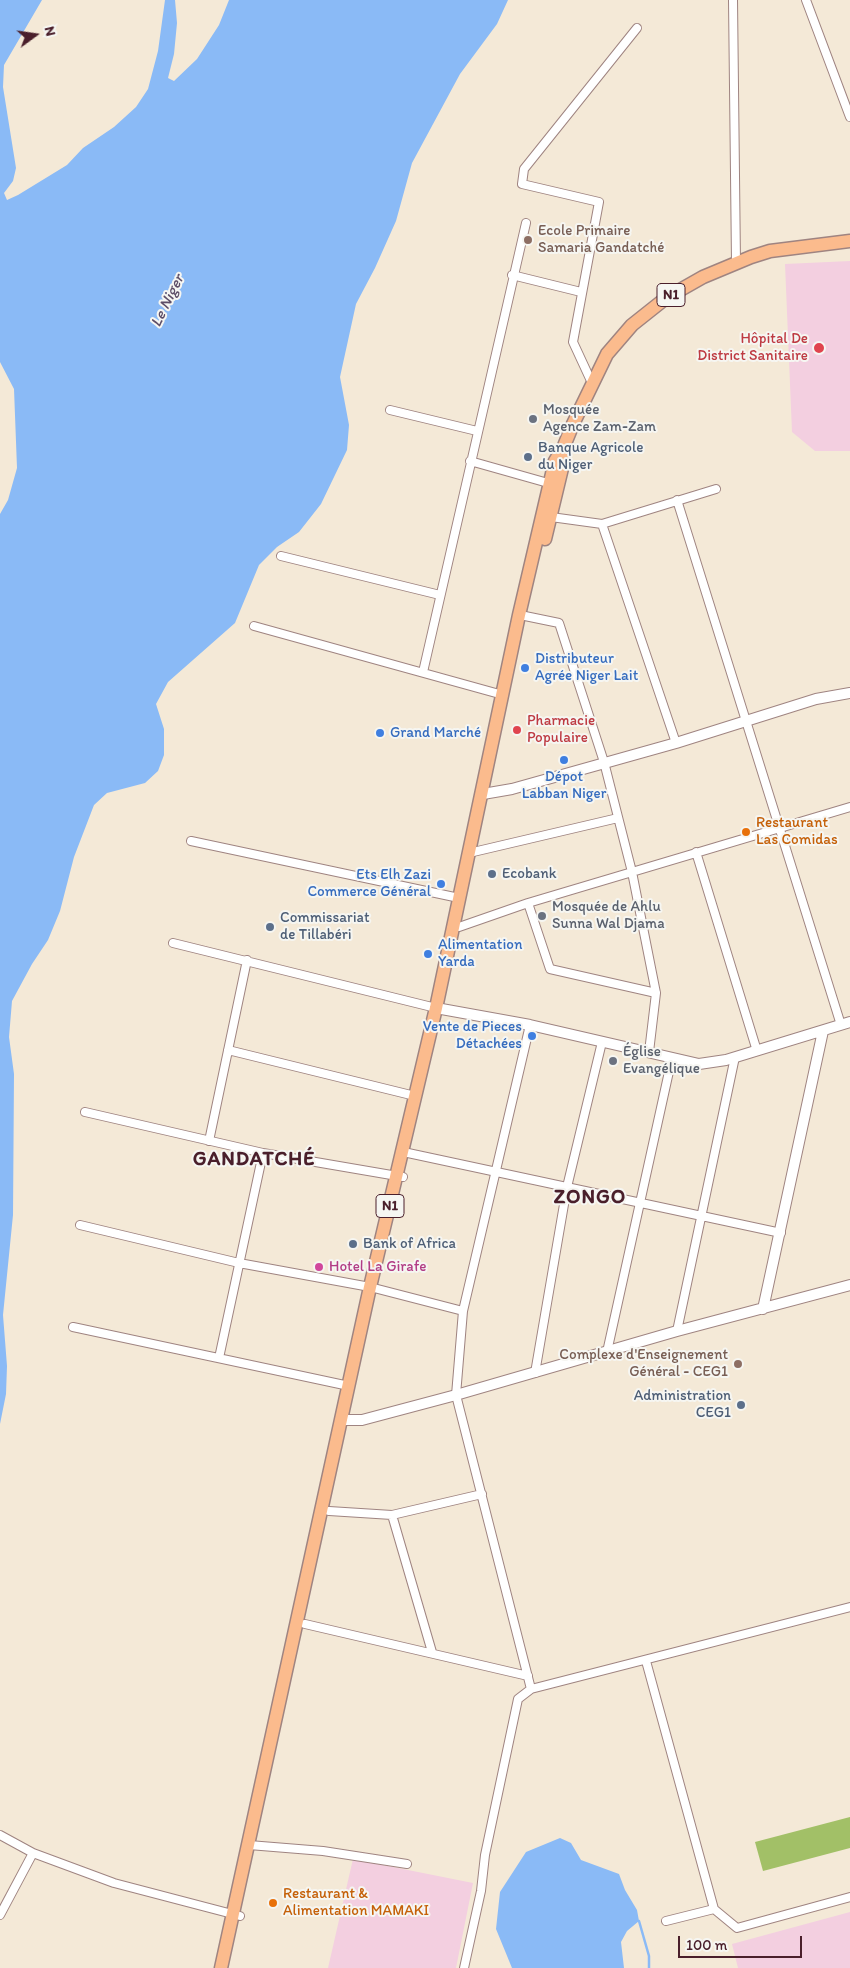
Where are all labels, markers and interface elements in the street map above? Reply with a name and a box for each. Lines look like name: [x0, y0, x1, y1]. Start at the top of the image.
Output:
north arrow: [10, 10, 60, 60]
text: N: [41, 25, 59, 38]
place label: Ecole Primaire Samaria Gandatché: [538, 222, 664, 257]
marker: Ecole Primaire Samaria Gandatché: [522, 234, 534, 246]
water label: Le Niger: [147, 272, 189, 330]
road number: N1: [657, 284, 685, 306]
place label: Hôpital De District Sanitaire: [697, 330, 808, 365]
marker: Hôpital De District Sanitaire: [812, 341, 826, 355]
place label: Mosquée Agence Zam-Zam: [543, 401, 656, 436]
marker: Mosquée Agence Zam-Zam: [527, 413, 539, 425]
place label: Banque Agricole du Niger: [538, 439, 643, 474]
marker: Banque Agricole du Niger: [522, 451, 534, 463]
place label: Distributeur Agrée Niger Lait: [535, 650, 638, 685]
marker: Distributeur Agrée Niger Lait: [519, 662, 531, 674]
place label: Pharmacie Populaire: [527, 712, 595, 747]
place label: Grand Marché: [390, 724, 481, 742]
marker: Pharmacie Populaire: [511, 724, 523, 736]
marker: Grand Marché: [374, 727, 386, 739]
marker: Dépot Labban Niger: [558, 754, 570, 766]
place label: Dépot Labban Niger: [522, 768, 606, 803]
place label: Restaurant Las Comidas: [756, 814, 838, 849]
marker: Restaurant Las Comidas: [740, 826, 752, 838]
place label: Ecobank: [502, 865, 556, 883]
place label: Ets Elh Zazi Commerce Général: [307, 866, 431, 901]
marker: Ecobank: [486, 868, 498, 880]
marker: Ets Elh Zazi Commerce Général: [435, 878, 447, 890]
place label: Mosquée de Ahlu Sunna Wal Djama: [552, 898, 665, 933]
place label: Commissariat de Tillabéri: [280, 909, 370, 944]
marker: Mosquée de Ahlu Sunna Wal Djama: [536, 910, 548, 922]
marker: Commissariat de Tillabéri: [264, 921, 276, 933]
place label: Alimentation Yarda: [438, 936, 522, 971]
marker: Alimentation Yarda: [422, 948, 434, 960]
place label: Vente de Pieces Détachées: [423, 1018, 522, 1053]
marker: Vente de Pieces Détachées: [526, 1030, 538, 1042]
place label: Église Evangélique: [623, 1043, 700, 1078]
marker: Église Evangélique: [607, 1055, 619, 1067]
district label: GANDATCHÉ: [191, 1148, 317, 1172]
district label: ZONGO: [553, 1186, 627, 1210]
road number: N1: [376, 1194, 404, 1218]
place label: Bank of Africa: [363, 1235, 456, 1253]
marker: Bank of Africa: [347, 1238, 359, 1250]
place label: Hotel La Girafe: [329, 1258, 427, 1276]
marker: Hotel La Girafe: [313, 1261, 325, 1273]
place label: Complexe d'Enseignement Général - CEG1: [559, 1346, 728, 1381]
marker: Complexe d'Enseignement Général - CEG1: [732, 1358, 744, 1370]
place label: Administration CEG1: [634, 1387, 731, 1422]
marker: Administration CEG1: [735, 1399, 747, 1411]
place label: Restaurant & Alimentation MAMAKI: [283, 1885, 429, 1920]
marker: Restaurant & Alimentation MAMAKI: [267, 1897, 279, 1909]
scale bar: [680, 1926, 804, 1958]
text: 100 m: [686, 1936, 727, 1954]

